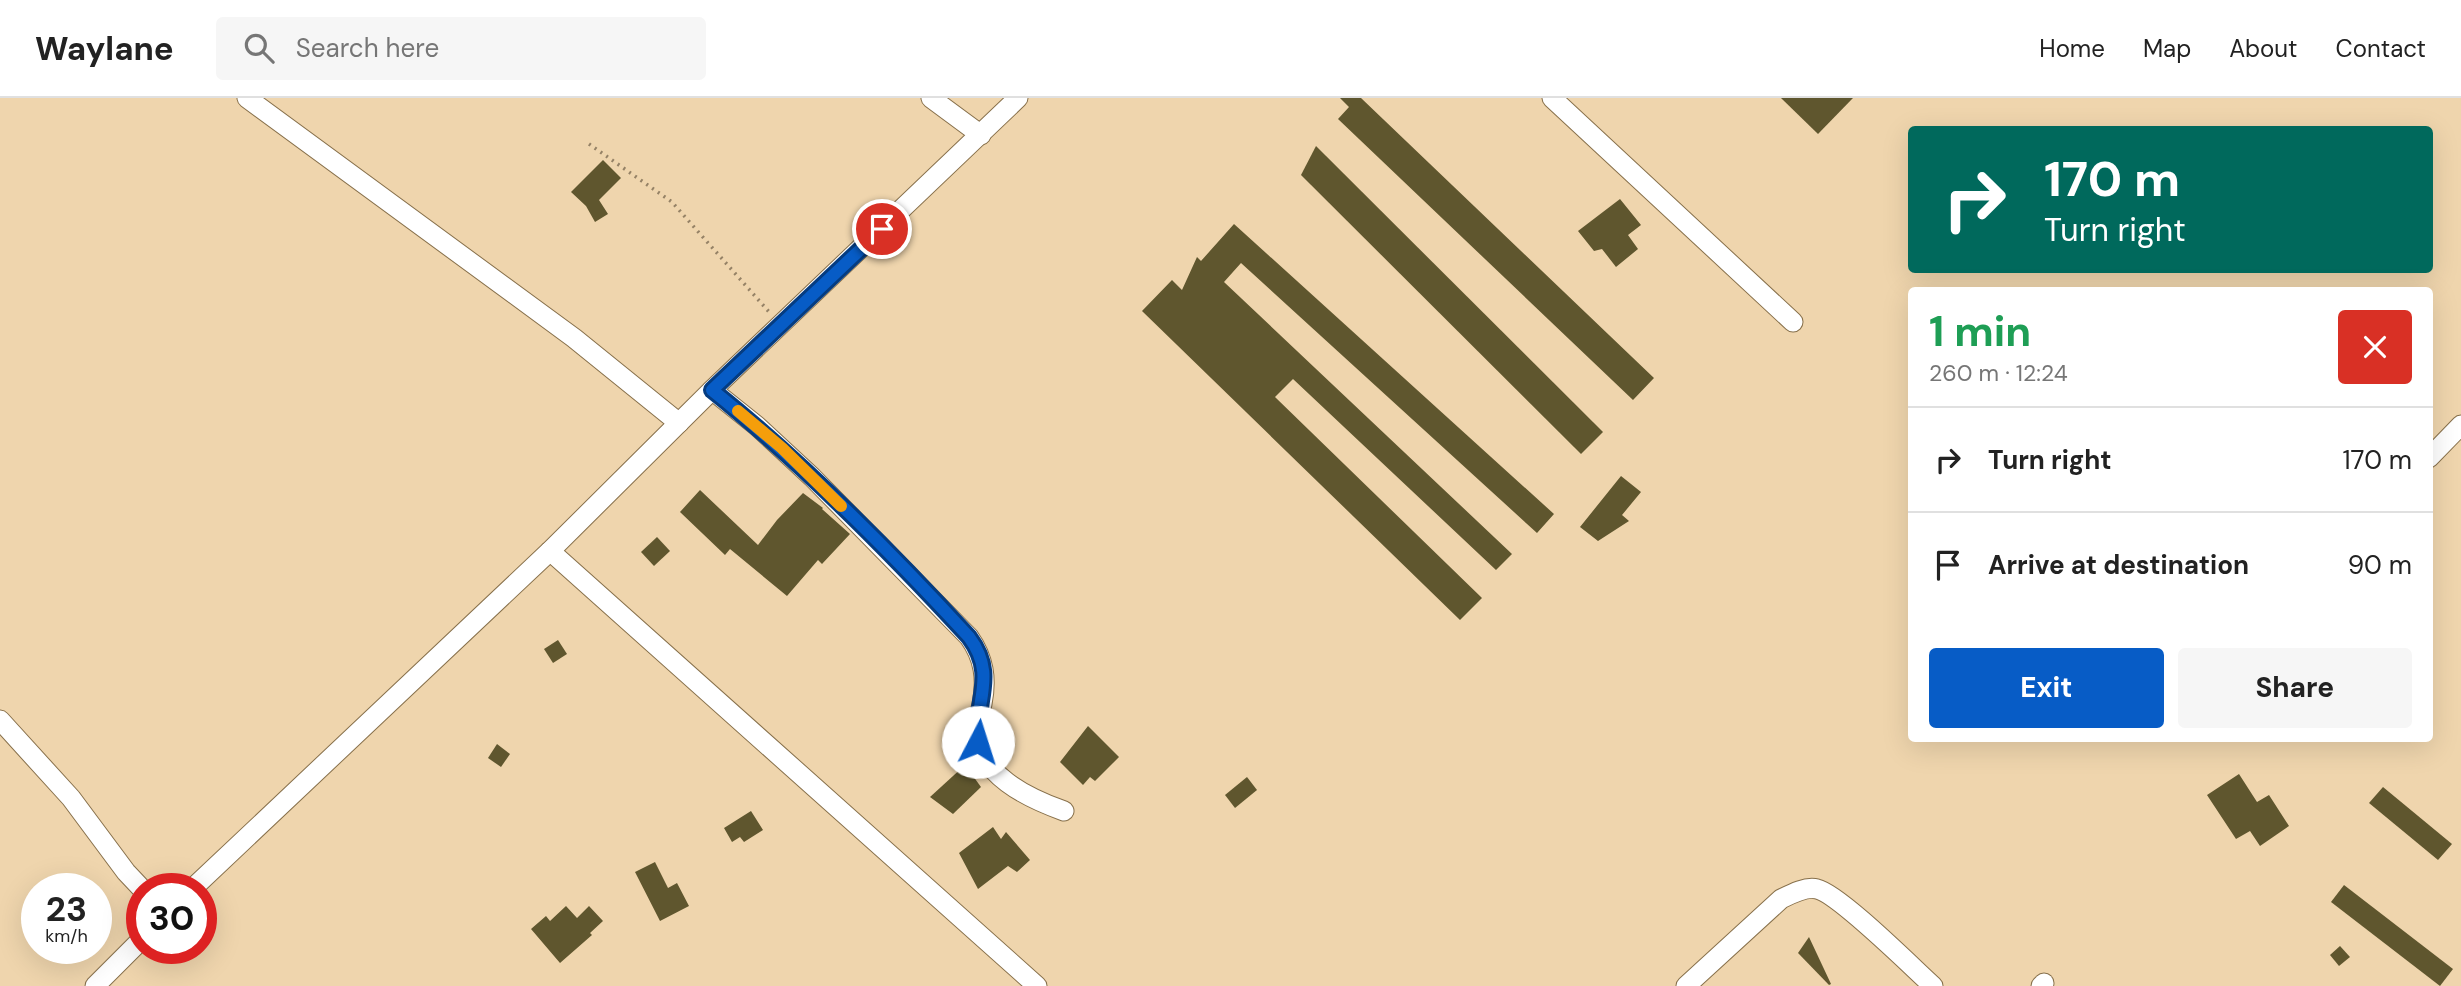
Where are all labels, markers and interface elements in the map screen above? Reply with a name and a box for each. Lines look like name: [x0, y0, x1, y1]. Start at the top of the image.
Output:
search box: [216, 17, 706, 80]
text: Waylane: [35, 27, 174, 70]
icon: search: [240, 29, 278, 67]
text: Search here: [296, 31, 439, 65]
text: Home: [2039, 33, 2105, 64]
text: Map: [2143, 33, 2191, 64]
text: About: [2229, 33, 2298, 64]
text: Contact: [2336, 33, 2426, 64]
text: 170 m: [2044, 147, 2180, 211]
icon: right: [1929, 154, 2020, 245]
pin: [852, 199, 912, 259]
text: Turn right: [2044, 209, 2186, 251]
icon: arrive: [863, 210, 901, 248]
text: 1 min: [1929, 304, 2031, 359]
button: close: [2338, 310, 2412, 384]
text: 260 m · 12:24: [1929, 358, 2068, 388]
icon: right: [1929, 441, 1967, 479]
text: Turn right: [1988, 443, 2112, 477]
text: 170 m: [2343, 443, 2412, 477]
icon: arrive: [1929, 546, 1967, 584]
text: Arrive at destination: [1988, 548, 2249, 582]
text: 90 m: [2348, 548, 2412, 582]
button: Exit: [1929, 648, 2164, 728]
button: Share: [2178, 648, 2412, 728]
position arrow: [941, 705, 1015, 779]
speed limit sign: 30: [126, 873, 217, 964]
text: 23: [46, 886, 87, 932]
text: km/h: [45, 924, 88, 948]

